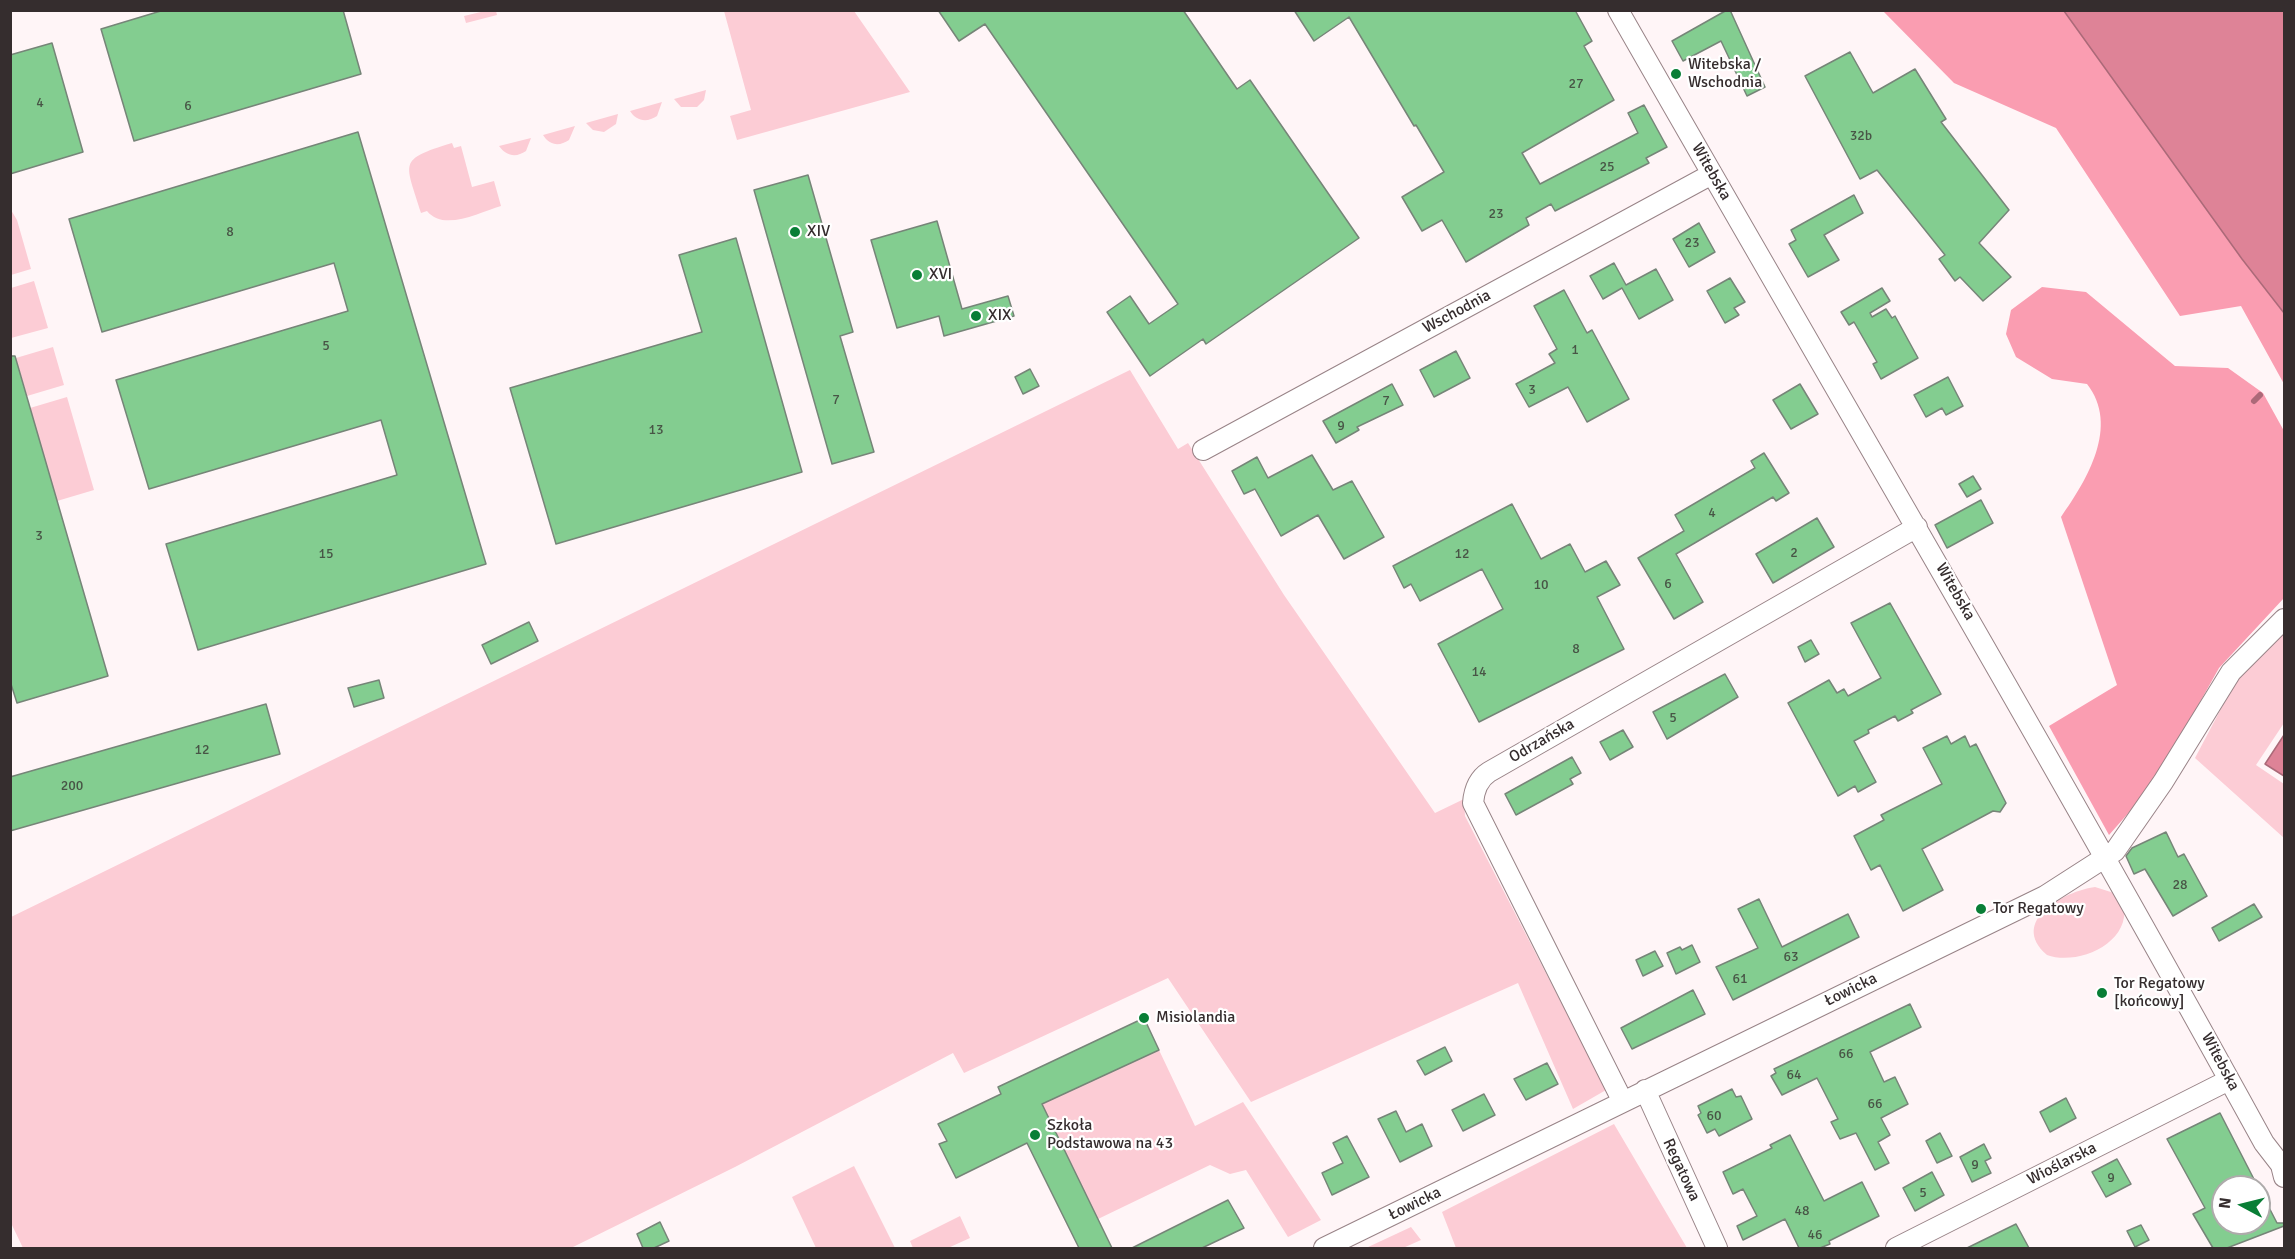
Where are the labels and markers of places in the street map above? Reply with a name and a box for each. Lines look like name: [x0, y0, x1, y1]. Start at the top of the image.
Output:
place label: Witebska / Wschodnia: [1688, 55, 1762, 93]
marker: Witebska / Wschodnia: [1669, 67, 1683, 81]
place label: XIV: [807, 222, 830, 242]
marker: XIV: [788, 225, 802, 239]
place label: XVI: [929, 265, 952, 285]
marker: XVI: [910, 268, 924, 282]
place label: XIX: [988, 306, 1011, 326]
marker: XIX: [969, 309, 983, 323]
place label: Tor Regatowy: [1993, 899, 2084, 919]
marker: Tor Regatowy: [1974, 902, 1988, 916]
place label: Tor Regatowy [końcowy]: [2114, 974, 2205, 1012]
marker: Tor Regatowy [końcowy]: [2095, 986, 2109, 1000]
place label: Misiolandia: [1156, 1008, 1235, 1028]
marker: Misiolandia: [1137, 1011, 1151, 1025]
place label: Szkoła Podstawowa na 43: [1047, 1116, 1173, 1154]
marker: Szkoła Podstawowa na 43: [1028, 1128, 1042, 1142]

